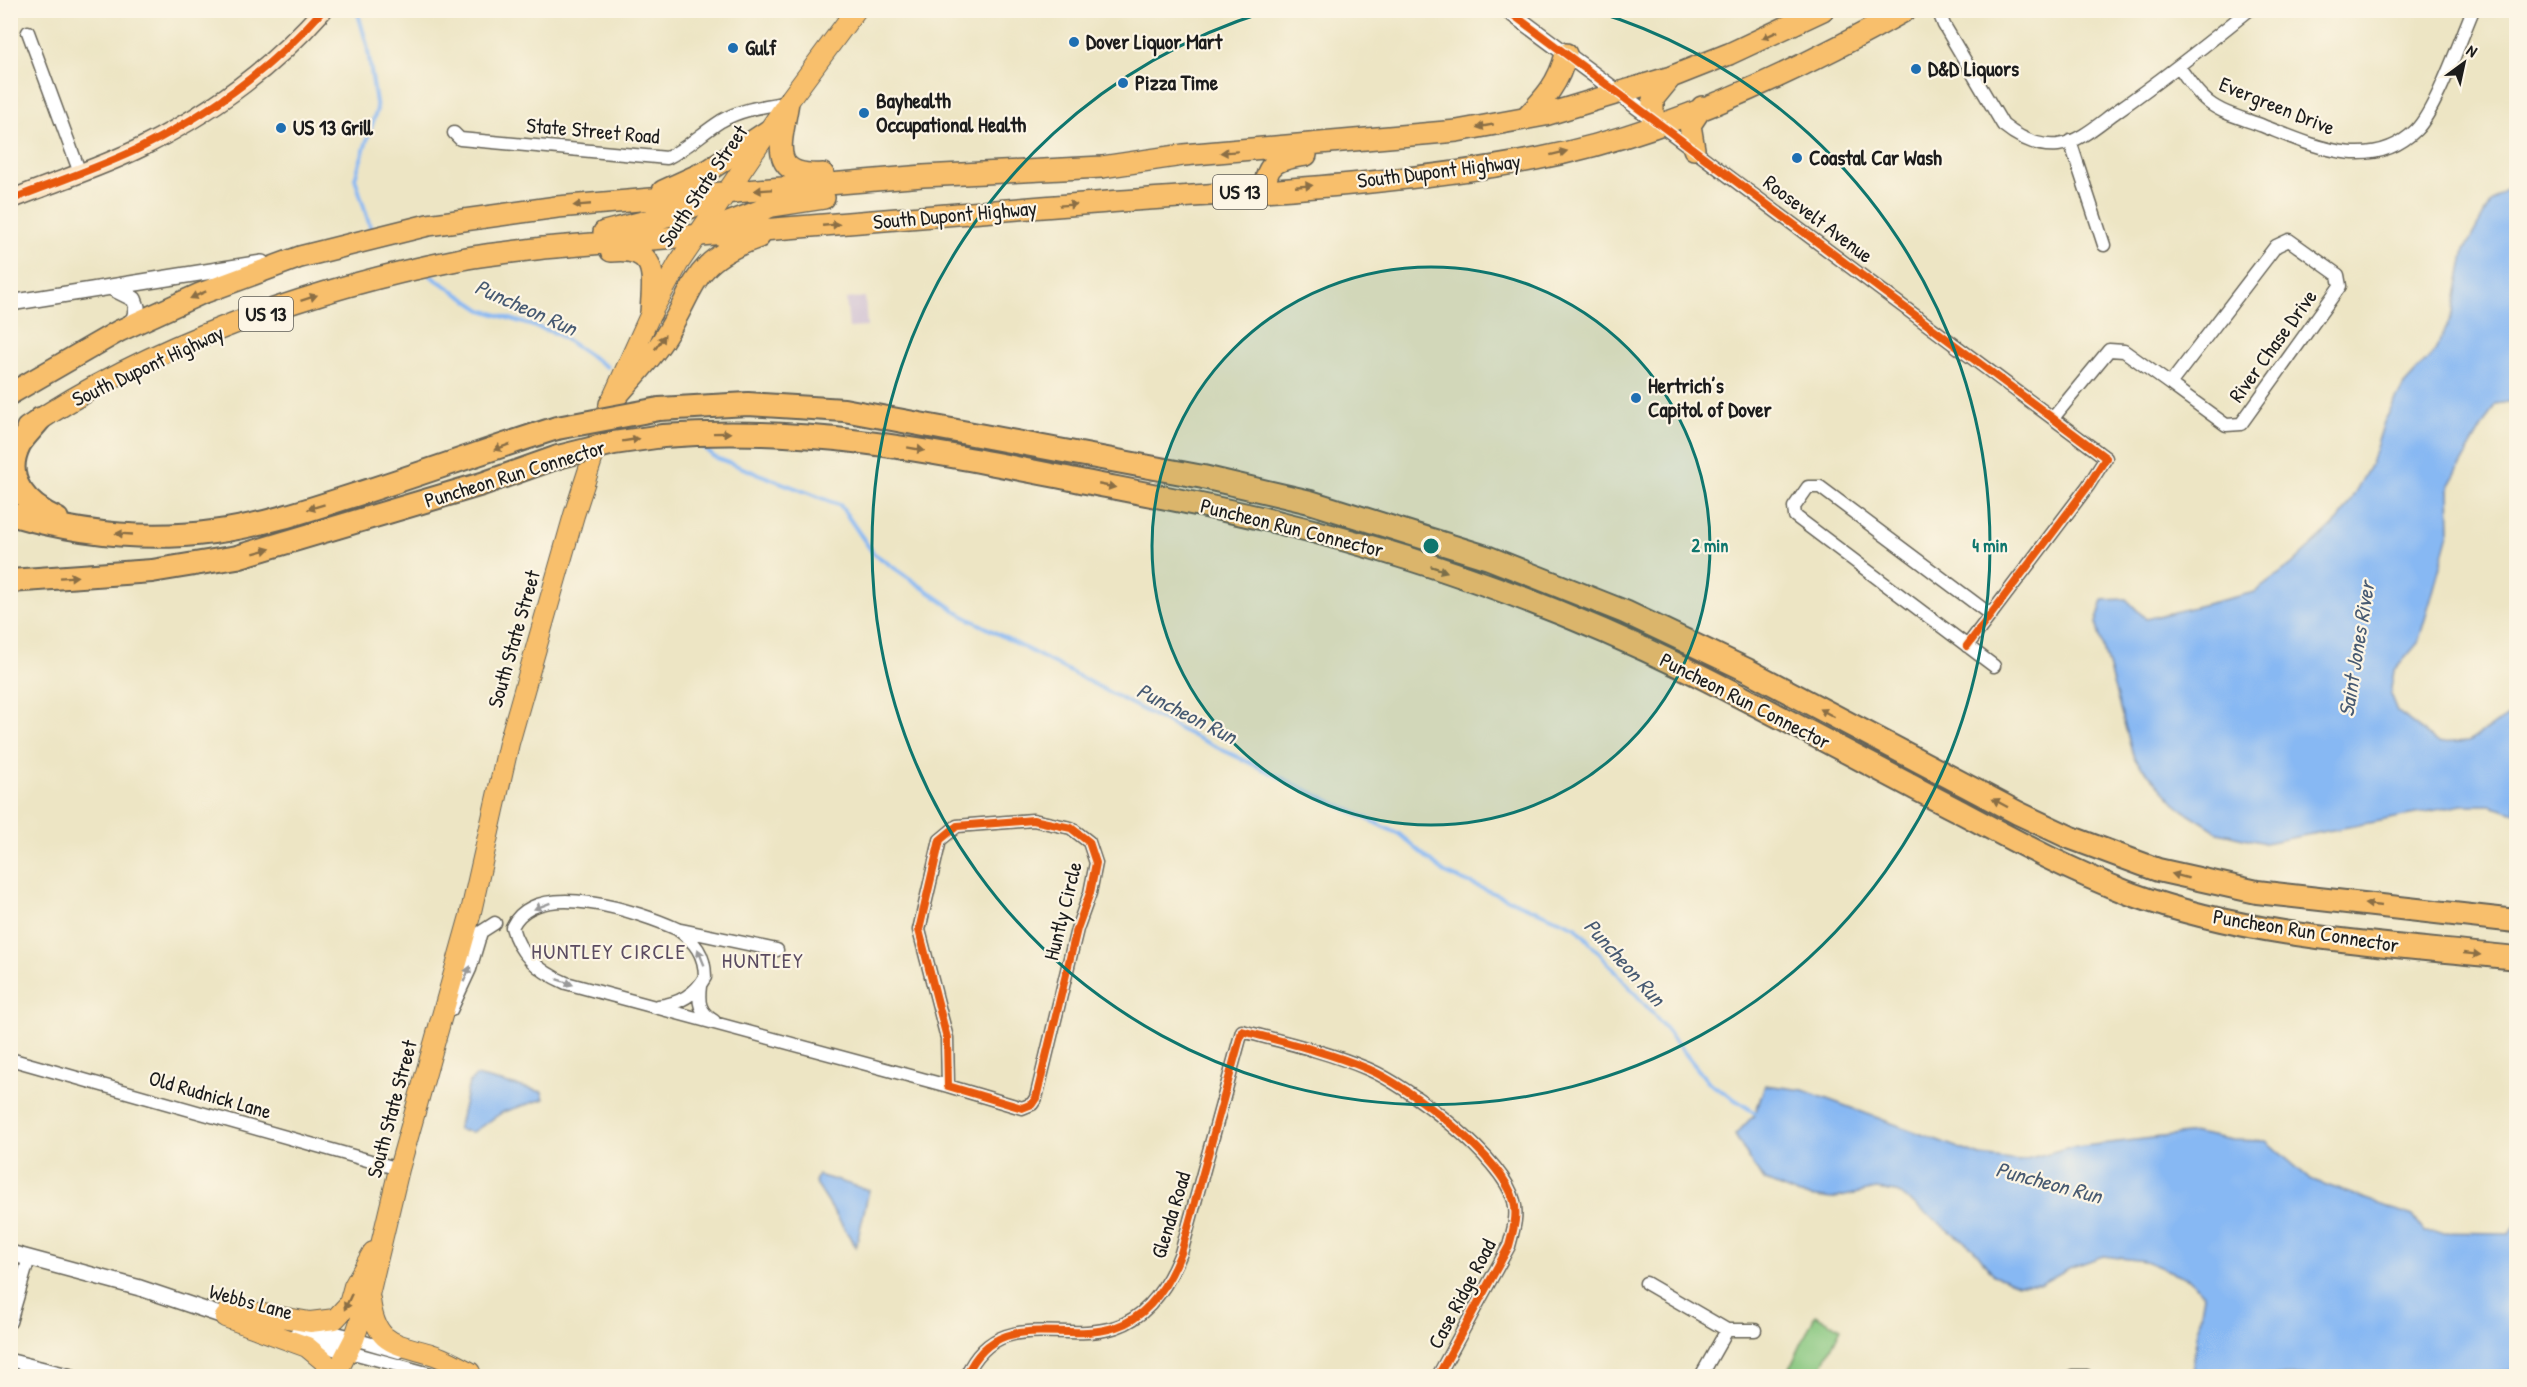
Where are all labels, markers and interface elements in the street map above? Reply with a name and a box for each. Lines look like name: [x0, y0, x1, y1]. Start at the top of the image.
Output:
place label: Dover Liquor Mart: [1086, 27, 1223, 57]
one-way arrow: [1761, 30, 1779, 40]
place label: Gulf: [745, 33, 777, 62]
north arrow: [2434, 33, 2494, 93]
marker: Dover Liquor Mart: [1067, 35, 1081, 49]
text: N: [2463, 39, 2482, 62]
marker: Gulf: [726, 41, 740, 55]
place label: D&D Liquors: [1928, 54, 2019, 84]
marker: D&D Liquors: [1909, 62, 1923, 76]
place label: Pizza Time: [1135, 68, 1219, 97]
street label: Evergreen Drive: [2215, 69, 2339, 142]
marker: Pizza Time: [1116, 76, 1130, 90]
place label: Bayhealth Occupational Health: [876, 86, 1026, 140]
marker: Bayhealth Occupational Health: [857, 106, 871, 120]
street label: State Street Road: [525, 110, 661, 151]
place label: US 13 Grill: [293, 113, 374, 142]
street label: South State Street: [651, 118, 755, 253]
marker: US 13 Grill: [274, 121, 288, 135]
one-way arrow: [1476, 121, 1495, 130]
place label: Coastal Car Wash: [1809, 143, 1942, 172]
street label: South Dupont Highway: [1356, 146, 1522, 195]
one-way arrow: [1219, 147, 1238, 157]
one-way arrow: [1550, 147, 1569, 157]
marker: Coastal Car Wash: [1790, 151, 1804, 165]
street label: Roosevelt Avenue: [1757, 168, 1879, 269]
road number: US 13: [1213, 175, 1267, 209]
one-way arrow: [1294, 182, 1313, 191]
one-way arrow: [753, 185, 772, 194]
street label: South Dupont Highway: [872, 193, 1038, 236]
one-way arrow: [573, 200, 592, 210]
one-way arrow: [1058, 200, 1077, 210]
one-way arrow: [822, 220, 841, 230]
water label: Puncheon Run: [470, 271, 584, 344]
street label: River Chase Drive: [2222, 283, 2323, 408]
one-way arrow: [189, 291, 207, 300]
one-way arrow: [300, 293, 318, 303]
road number: US 13: [239, 297, 293, 331]
street label: South Dupont Highway: [67, 318, 228, 413]
one-way arrow: [654, 335, 666, 351]
place label: Hertrich’s Capitol of Dover: [1648, 371, 1773, 425]
marker: Hertrich’s Capitol of Dover: [1629, 391, 1643, 405]
one-way arrow: [712, 428, 731, 438]
street label: Puncheon Run Connector: [421, 432, 609, 515]
one-way arrow: [622, 436, 641, 445]
one-way arrow: [492, 442, 510, 452]
one-way arrow: [906, 445, 925, 454]
one-way arrow: [1098, 482, 1117, 491]
street label: Puncheon Run Connector: [1198, 491, 1387, 564]
one-way arrow: [307, 503, 325, 512]
one-way arrow: [115, 529, 134, 538]
text: 2 min: [1692, 533, 1728, 558]
text: 4 min: [1972, 533, 2008, 558]
centre of rings: [1421, 536, 1441, 556]
one-way arrow: [253, 546, 271, 555]
one-way arrow: [1430, 565, 1448, 574]
street label: South State Street: [480, 566, 547, 711]
one-way arrow: [59, 573, 78, 582]
water label: Saint Jones River: [2331, 577, 2382, 719]
street label: Puncheon Run Connector: [1655, 645, 1835, 756]
water label: Puncheon Run: [1132, 675, 1244, 752]
one-way arrow: [1818, 708, 1836, 718]
one-way arrow: [1991, 799, 2008, 808]
street label: Huntly Circle: [1036, 859, 1089, 963]
one-way arrow: [2171, 871, 2189, 881]
one-way arrow: [533, 901, 551, 911]
one-way arrow: [2363, 901, 2382, 910]
street label: Puncheon Run Connector: [2211, 902, 2401, 960]
water label: Puncheon Run: [1578, 912, 1674, 1014]
district label: HUNTLEY CIRCLE: [531, 936, 687, 966]
district label: HUNTLEY: [722, 945, 804, 975]
one-way arrow: [696, 947, 706, 965]
one-way arrow: [2463, 949, 2482, 958]
one-way arrow: [463, 965, 473, 983]
one-way arrow: [556, 977, 574, 987]
street label: South State Street: [359, 1036, 424, 1181]
street label: Old Rudnick Lane: [145, 1063, 275, 1126]
water label: Puncheon Run: [1993, 1153, 2107, 1211]
street label: Glenda Road: [1144, 1168, 1197, 1262]
street label: Case Ridge Road: [1420, 1234, 1503, 1354]
street label: Webbs Lane: [206, 1276, 296, 1327]
one-way arrow: [343, 1293, 353, 1311]

